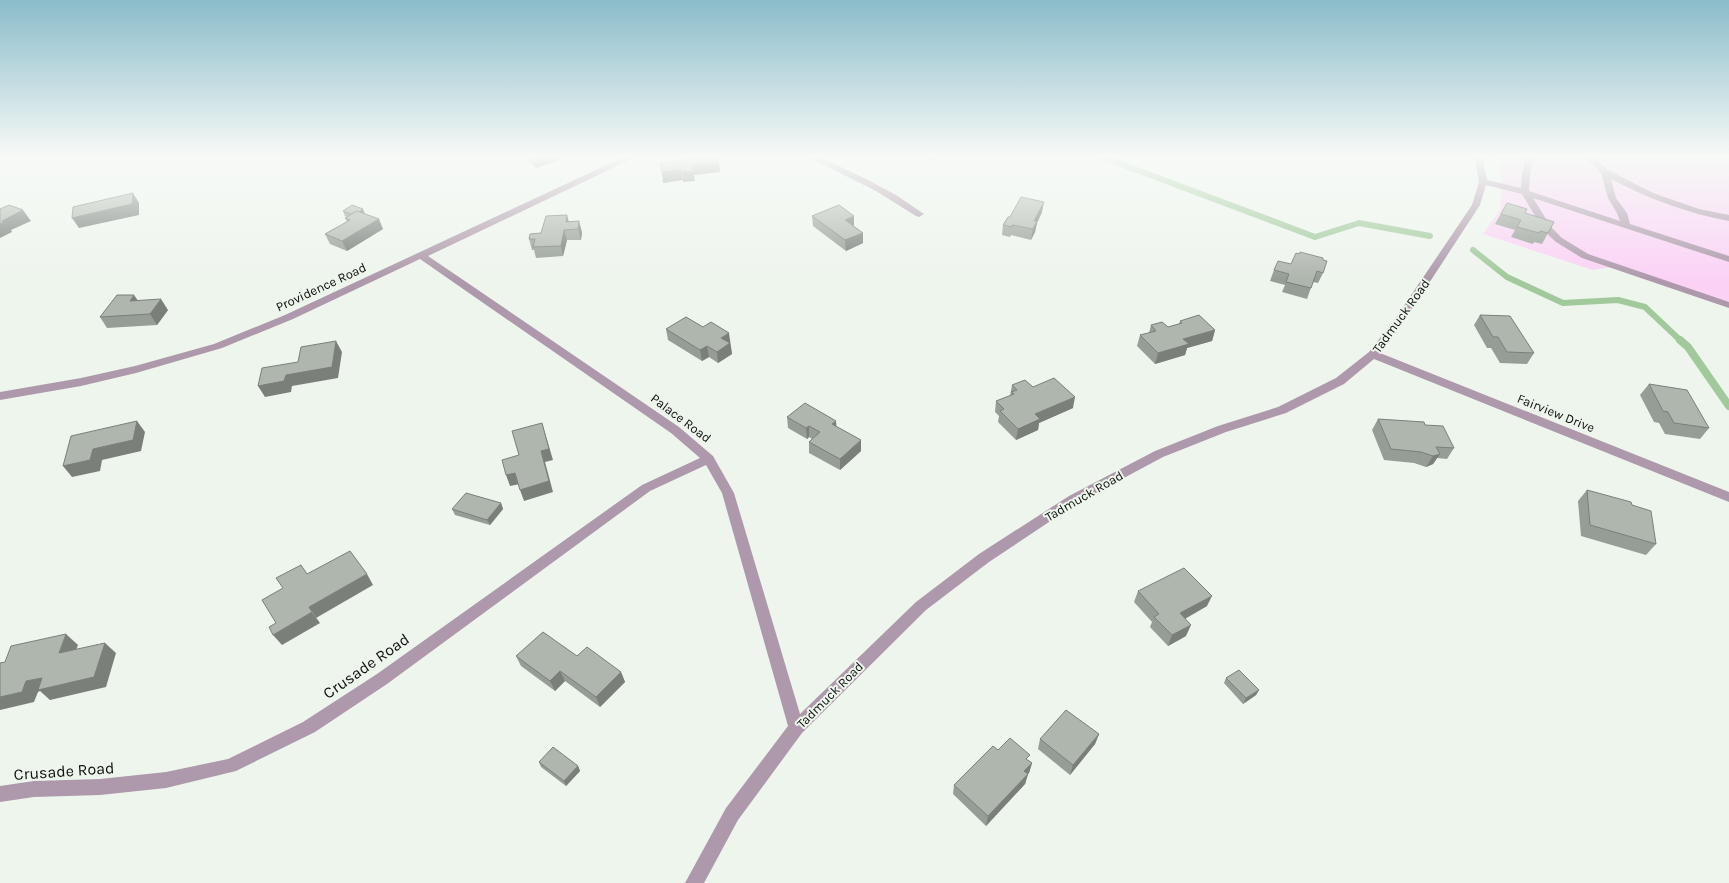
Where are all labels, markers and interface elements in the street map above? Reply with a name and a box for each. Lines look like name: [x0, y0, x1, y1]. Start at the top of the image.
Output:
street label: Providence Road: [273, 259, 369, 315]
street label: Tadmuck Road: [1369, 276, 1433, 356]
street label: Palace Road: [648, 390, 714, 446]
street label: Fairview Drive: [1515, 391, 1597, 435]
street label: Tadmuck Road: [1042, 468, 1126, 524]
street label: Crusade Road: [319, 629, 413, 703]
street label: Tadmuck Road: [794, 659, 866, 731]
street label: Crusade Road: [13, 758, 115, 784]

